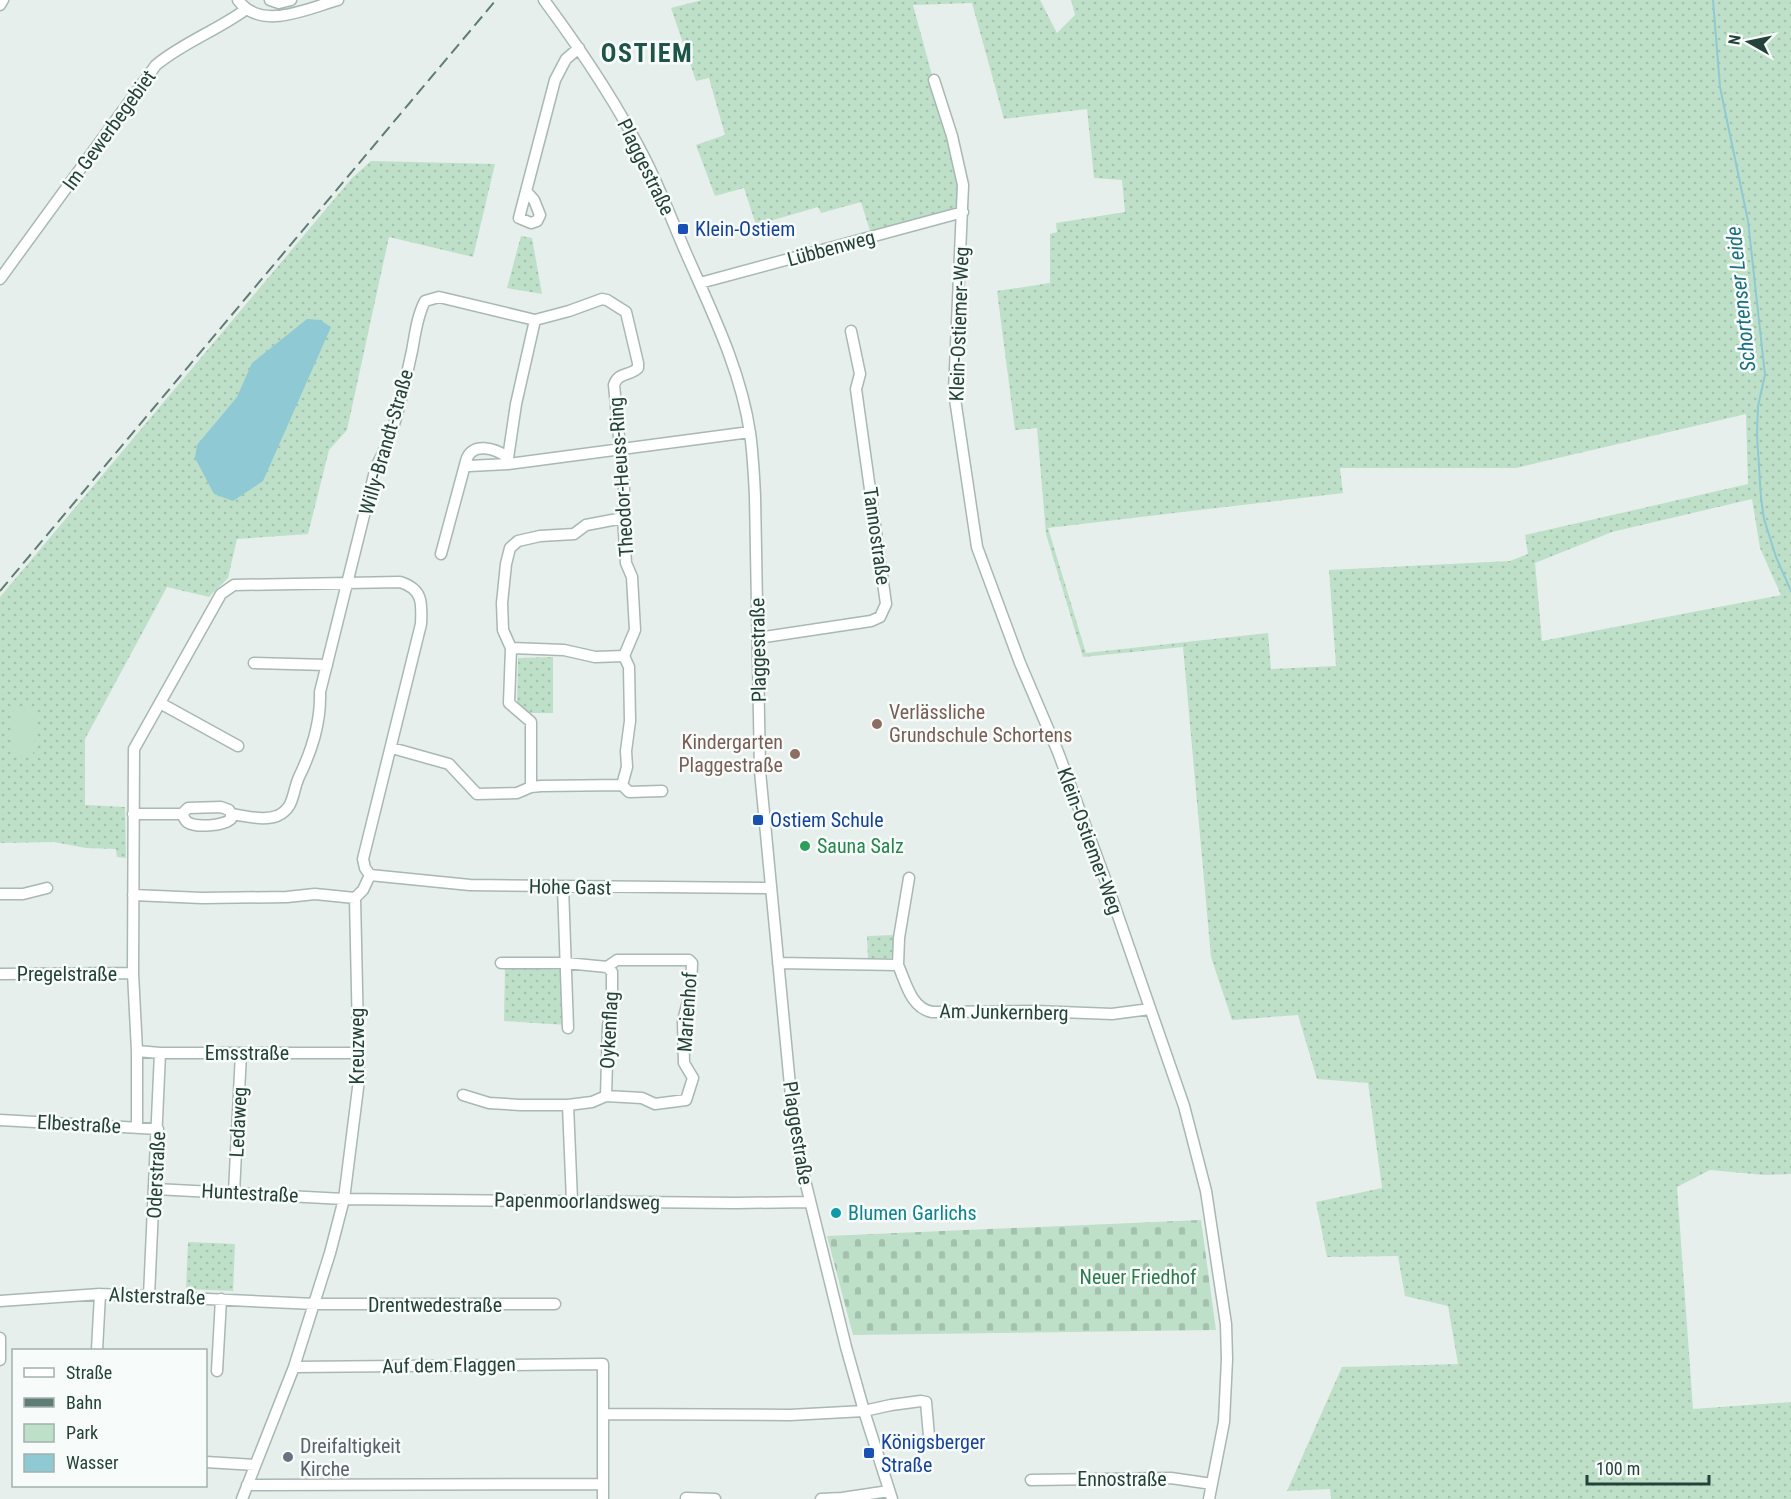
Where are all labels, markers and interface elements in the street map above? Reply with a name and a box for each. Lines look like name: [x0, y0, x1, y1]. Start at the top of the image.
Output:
north arrow: [1719, 12, 1779, 72]
text: N: [1725, 33, 1745, 46]
district label: OSTIEM: [601, 38, 693, 68]
street label: Im Gewerbegebiet: [57, 65, 161, 195]
street label: Plaggestraße: [612, 115, 680, 219]
place label: Klein-Ostiem: [695, 217, 795, 241]
marker: Klein-Ostiem: [676, 222, 690, 236]
street label: Lübbenweg: [785, 225, 877, 271]
water label: Schortenser Leide: [1721, 225, 1761, 373]
street label: Klein-Ostiemer-Weg: [944, 246, 974, 402]
street label: Willy-Brandt-Straße: [354, 366, 418, 518]
street label: Theodor-Heuss-Ring: [603, 396, 639, 558]
street label: Tannostraße: [858, 486, 896, 586]
street label: Plaggestraße: [745, 598, 771, 702]
place label: Verlässliche Grundschule Schortens: [889, 700, 1072, 747]
marker: Verlässliche Grundschule Schortens: [870, 717, 884, 731]
place label: Kindergarten Plaggestraße: [679, 730, 783, 777]
marker: Kindergarten Plaggestraße: [788, 747, 802, 761]
street label: Klein-Ostiemer-Weg: [1052, 764, 1128, 918]
place label: Ostiem Schule: [770, 808, 884, 832]
marker: Ostiem Schule: [751, 813, 765, 827]
place label: Sauna Salz: [817, 834, 904, 858]
marker: Sauna Salz: [798, 839, 812, 853]
street label: Hohe Gast: [529, 874, 612, 900]
street label: Pregelstraße: [17, 962, 117, 986]
street label: Marienhof: [672, 970, 702, 1053]
street label: Oykenflag: [595, 991, 623, 1069]
street label: Am Junkernberg: [939, 999, 1069, 1025]
street label: Kreuzweg: [345, 1008, 369, 1084]
street label: Emsstraße: [205, 1041, 289, 1065]
street label: Plaggestraße: [778, 1080, 818, 1186]
street label: Ledaweg: [224, 1086, 252, 1158]
street label: Elbestraße: [36, 1110, 122, 1138]
street label: Oderstraße: [142, 1131, 170, 1219]
street label: Huntestraße: [201, 1178, 299, 1208]
street label: Papenmoorlandsweg: [494, 1188, 660, 1214]
place label: Blumen Garlichs: [848, 1201, 977, 1225]
marker: Blumen Garlichs: [829, 1206, 843, 1220]
park label: Neuer Friedhof: [1080, 1265, 1197, 1289]
street label: Alsterstraße: [108, 1282, 206, 1310]
street label: Drentwedestraße: [368, 1293, 502, 1317]
legend: [12, 1349, 207, 1487]
street label: Auf dem Flaggen: [382, 1352, 516, 1378]
text: Straße: [66, 1362, 112, 1383]
text: Bahn: [66, 1392, 102, 1413]
text: Park: [66, 1422, 98, 1443]
place label: Königsberger Straße: [881, 1430, 985, 1477]
place label: Dreifaltigkeit Kirche: [300, 1434, 401, 1481]
marker: Königsberger Straße: [862, 1446, 876, 1460]
scale bar: [1587, 1448, 1708, 1486]
marker: Dreifaltigkeit Kirche: [281, 1450, 295, 1464]
text: Wasser: [66, 1452, 119, 1473]
text: 100 m: [1596, 1458, 1640, 1479]
street label: Ennostraße: [1077, 1467, 1167, 1491]

